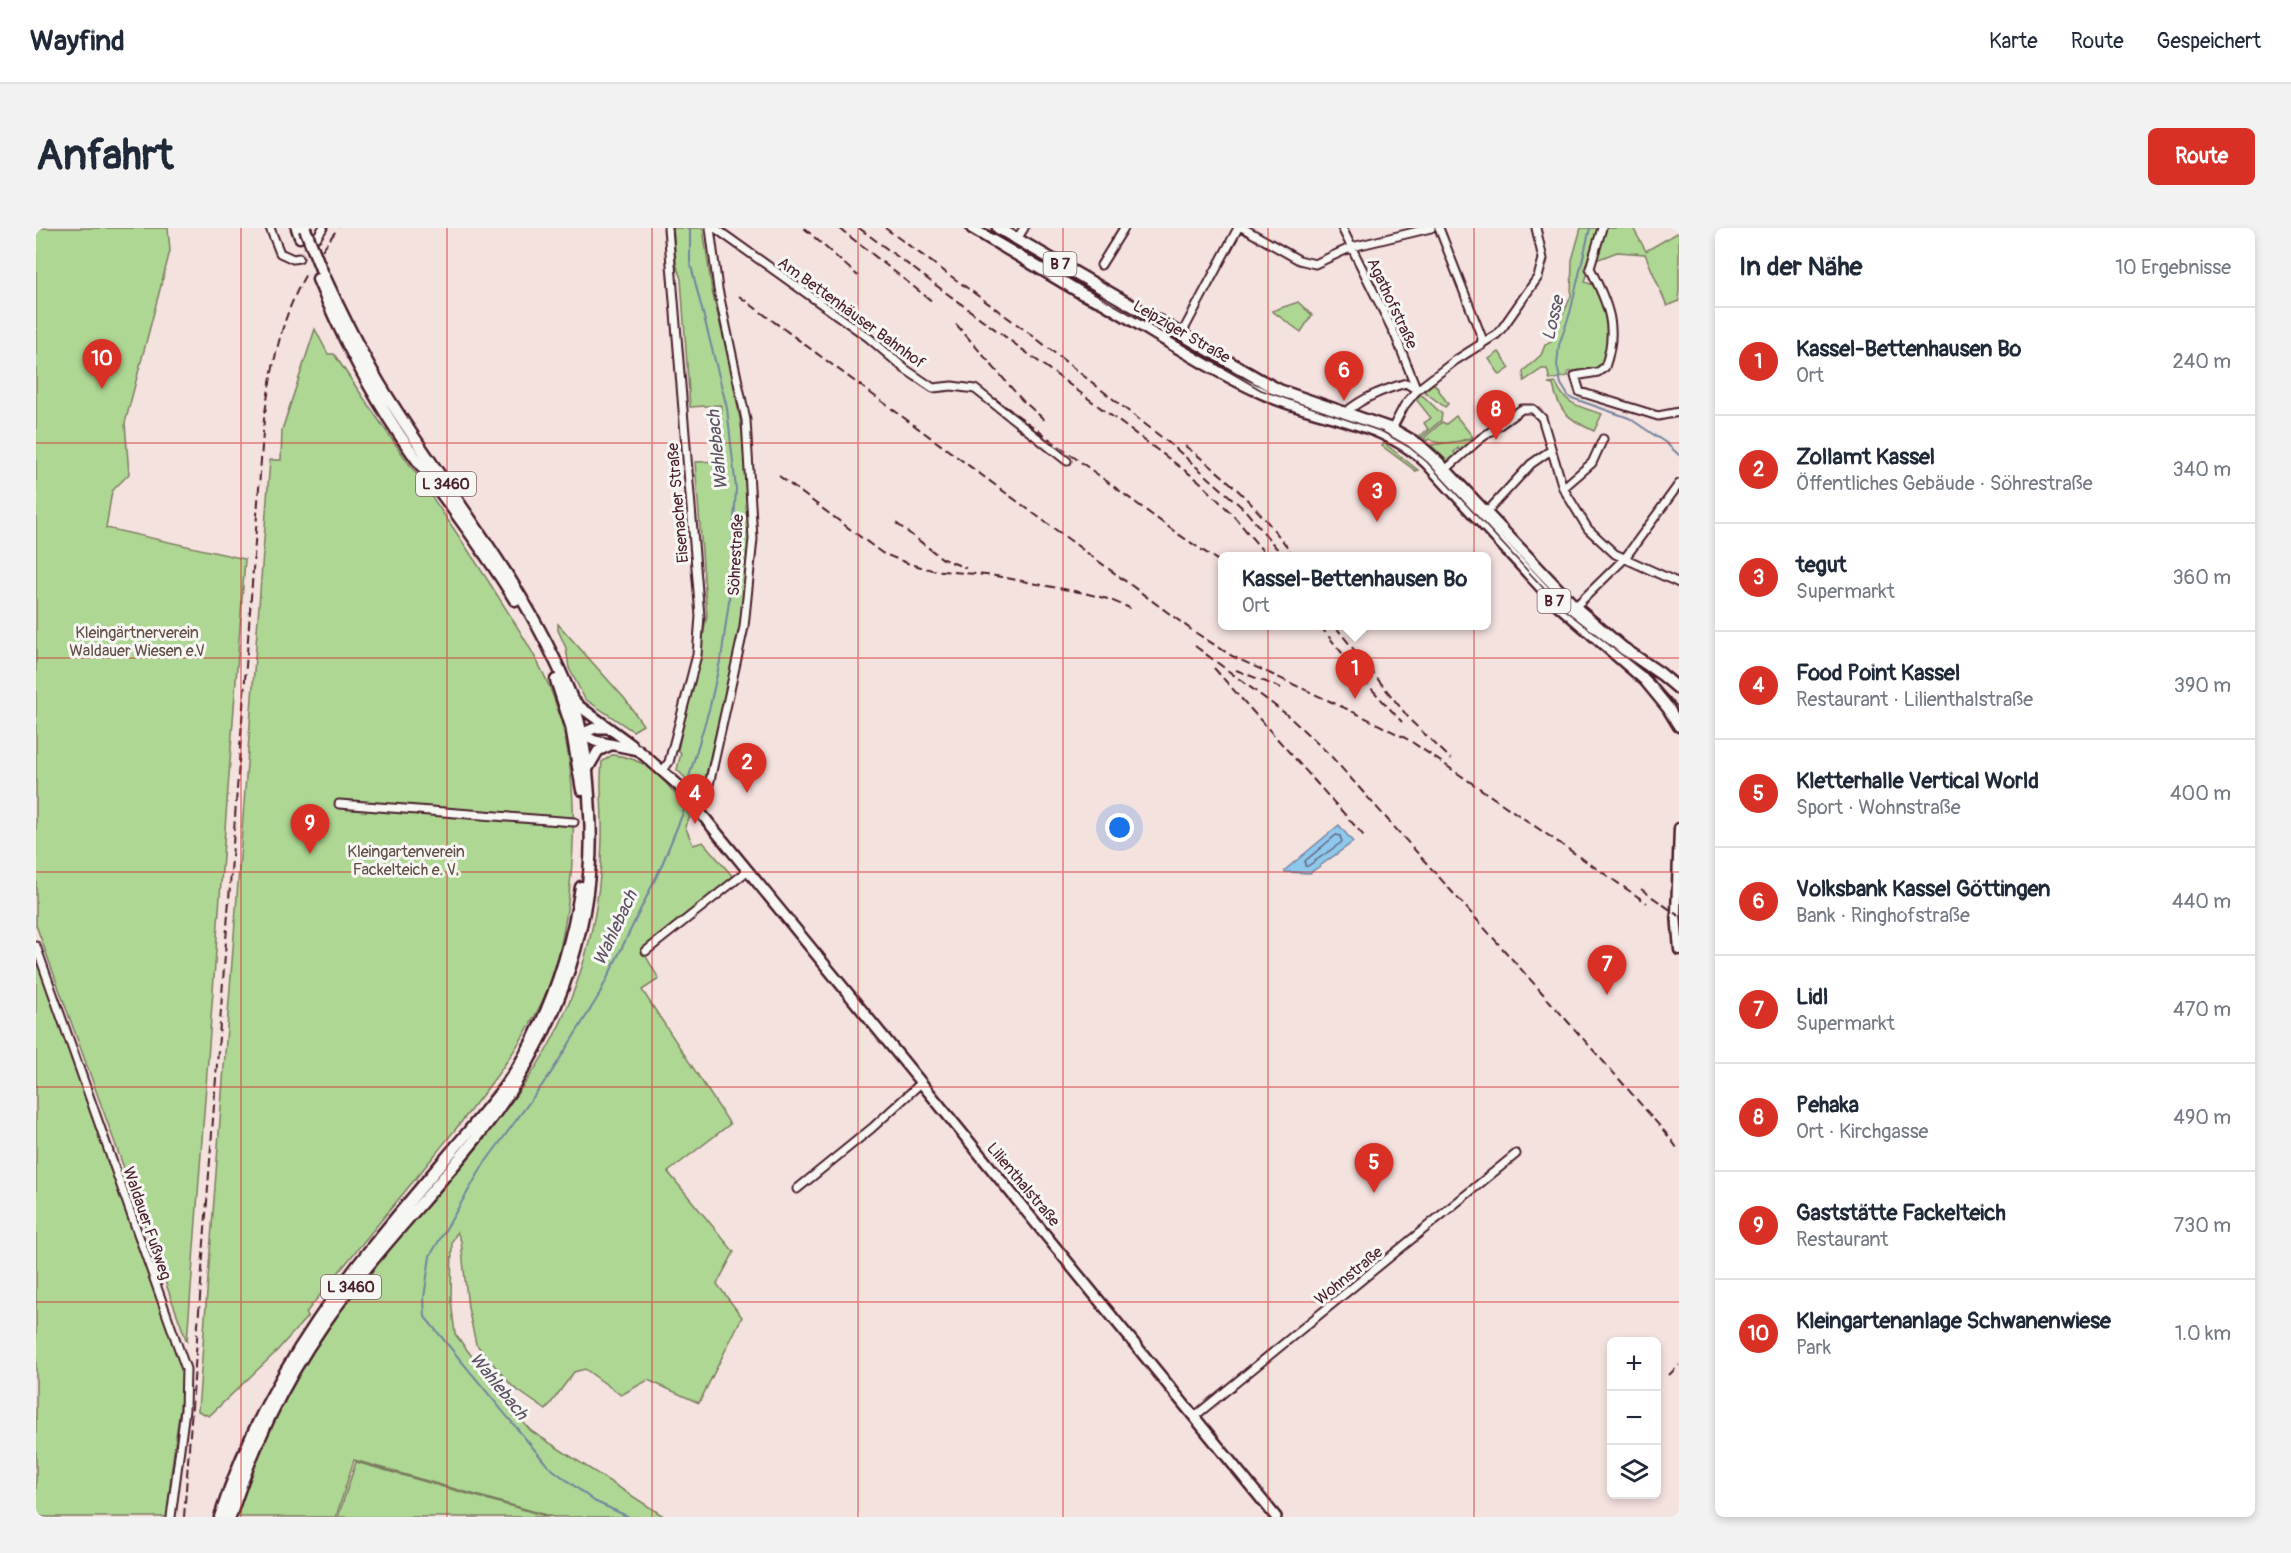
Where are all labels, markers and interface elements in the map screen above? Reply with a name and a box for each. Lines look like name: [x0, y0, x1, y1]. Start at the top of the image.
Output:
text: Wayfind: [30, 24, 125, 59]
text: Karte: [1989, 28, 2038, 55]
text: Route: [2071, 28, 2124, 55]
text: Gespeichert: [2157, 28, 2261, 55]
button: Route: [2148, 128, 2255, 185]
text: Anfahrt: [36, 130, 174, 182]
text: In der Nähe: [1739, 251, 1862, 283]
road number: B 7: [1044, 252, 1076, 276]
street label: Am Bettenhäuser Bahnhof: [774, 253, 929, 373]
street label: Agathofstraße: [1362, 255, 1422, 352]
text: 10 Ergebnisse: [2115, 255, 2231, 280]
water label: Losse: [1537, 292, 1570, 343]
street label: Leipziger Straße: [1129, 296, 1234, 368]
text: Kassel-Bettenhausen Bo: [1796, 335, 2021, 363]
pin: 10: [82, 340, 122, 389]
text: 1: [1755, 349, 1762, 374]
text: 240 m: [2172, 349, 2231, 374]
pin: 6: [1324, 352, 1364, 401]
text: Ort: [1796, 363, 1824, 388]
pin: 8: [1476, 390, 1516, 440]
water label: Wahlebach: [702, 407, 733, 491]
street label: Eisenacher Straße: [663, 442, 693, 564]
text: Zollamt Kassel: [1796, 443, 1935, 471]
text: 2: [1753, 457, 1764, 482]
text: 340 m: [2172, 457, 2231, 482]
text: Öffentliches Gebäude · Söhrestraße: [1796, 471, 2093, 496]
road number: L 3460: [416, 472, 476, 496]
pin: 3: [1358, 472, 1396, 522]
street label: Söhrestraße: [724, 513, 748, 597]
text: tegut: [1796, 551, 1847, 579]
popup: [1218, 552, 1491, 630]
text: Kassel-Bettenhausen Bo: [1242, 565, 1467, 593]
text: 3: [1753, 565, 1764, 590]
text: 360 m: [2172, 565, 2231, 590]
text: Supermarkt: [1796, 579, 1895, 604]
road number: B 7: [1538, 589, 1570, 613]
text: Ort: [1242, 593, 1270, 618]
park label: Kleingärtnerverein Waldauer Wiesen e.V: [69, 623, 205, 661]
pin: 1: [1336, 650, 1374, 699]
text: Food Point Kassel: [1796, 659, 1960, 687]
text: 4: [1753, 673, 1764, 698]
text: 390 m: [2174, 673, 2231, 698]
text: Restaurant · Lilienthalstraße: [1796, 687, 2033, 712]
pin: 2: [728, 744, 766, 793]
text: Kletterhalle Vertical World: [1796, 767, 2039, 795]
pin: 4: [676, 774, 714, 824]
text: 5: [1753, 781, 1764, 806]
text: 400 m: [2170, 781, 2231, 806]
text: Sport · Wohnstraße: [1796, 795, 1961, 820]
pin: 9: [290, 804, 330, 854]
your location: [1105, 813, 1134, 842]
park label: Kleingartenverein Fackelteich e. V.: [347, 842, 465, 880]
text: Volksbank Kassel Göttingen: [1796, 875, 2050, 903]
water label: Wahlebach: [588, 886, 643, 969]
text: 6: [1753, 889, 1764, 914]
text: 440 m: [2172, 889, 2231, 914]
text: Bank · Ringhofstraße: [1796, 903, 1970, 928]
pin: 7: [1588, 946, 1626, 995]
text: Lidl: [1796, 983, 1828, 1011]
text: 7: [1753, 997, 1764, 1022]
text: 470 m: [2173, 997, 2231, 1022]
text: Supermarkt: [1796, 1011, 1895, 1036]
text: Pehaka: [1796, 1091, 1859, 1119]
text: 8: [1753, 1105, 1764, 1130]
text: 490 m: [2173, 1105, 2231, 1130]
text: Ort · Kirchgasse: [1796, 1119, 1928, 1144]
street label: Lilienthalstraße: [982, 1139, 1064, 1231]
pin: 5: [1354, 1144, 1394, 1193]
street label: Waldauer Fußweg: [118, 1164, 176, 1282]
text: Gaststätte Fackelteich: [1796, 1199, 2006, 1227]
text: 9: [1753, 1213, 1764, 1238]
text: 730 m: [2174, 1213, 2231, 1238]
text: Restaurant: [1796, 1227, 1888, 1252]
street label: Wohnstraße: [1311, 1242, 1387, 1309]
road number: L 3460: [321, 1275, 381, 1299]
text: Kleingartenanlage Schwanenwiese: [1796, 1307, 2111, 1335]
text: 10: [1748, 1321, 1769, 1346]
text: 1.0 km: [2175, 1321, 2231, 1346]
text: Park: [1796, 1335, 1831, 1360]
map controls: [1607, 1337, 1661, 1499]
button: +: [1607, 1337, 1661, 1391]
water label: Wahlebach: [464, 1348, 534, 1426]
button: −: [1607, 1391, 1661, 1445]
button: layers: [1607, 1445, 1661, 1499]

